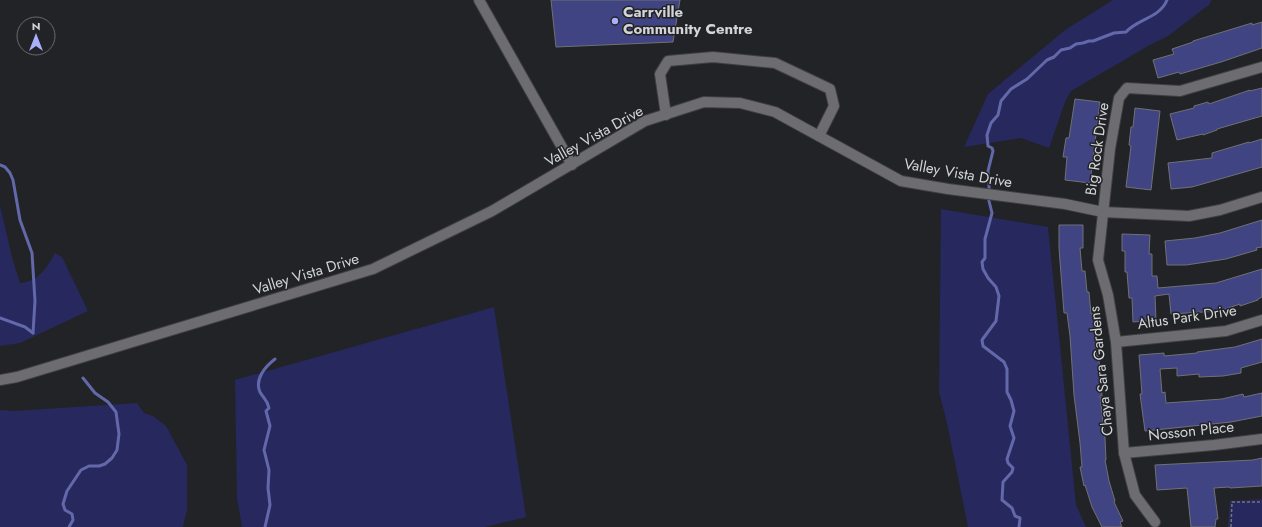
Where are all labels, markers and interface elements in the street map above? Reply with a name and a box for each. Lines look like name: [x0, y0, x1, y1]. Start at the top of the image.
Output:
place label: Carrville Community Centre: [623, 1, 753, 40]
north arrow: [16, 16, 56, 56]
marker: Carrville Community Centre: [610, 16, 620, 26]
text: N: [32, 18, 40, 34]
street label: Valley Vista Drive: [541, 100, 648, 172]
street label: Big Rock Drive: [1080, 101, 1114, 197]
street label: Valley Vista Drive: [902, 153, 1014, 193]
street label: Valley Vista Drive: [250, 247, 362, 301]
street label: Altus Park Drive: [1136, 299, 1238, 335]
street label: Chaya Sara Gardens: [1083, 305, 1119, 437]
street label: Nosson Place: [1147, 416, 1235, 446]

